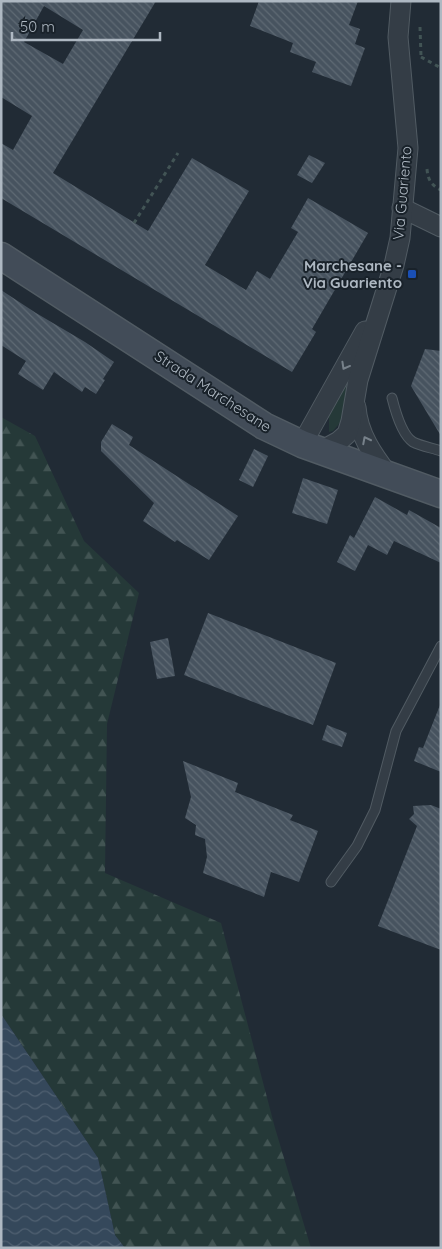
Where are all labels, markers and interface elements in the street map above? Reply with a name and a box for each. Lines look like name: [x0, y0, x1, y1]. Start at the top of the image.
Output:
scale bar: [12, 10, 160, 42]
text: 50 m: [20, 17, 55, 36]
street label: Via Guariento: [388, 145, 416, 241]
place label: Marchesane - Via Guariento: [303, 256, 402, 292]
marker: Marchesane - Via Guariento: [406, 268, 418, 280]
street label: Strada Marchesane: [151, 346, 275, 436]
one-way arrow: [342, 361, 352, 370]
one-way arrow: [362, 437, 372, 446]

